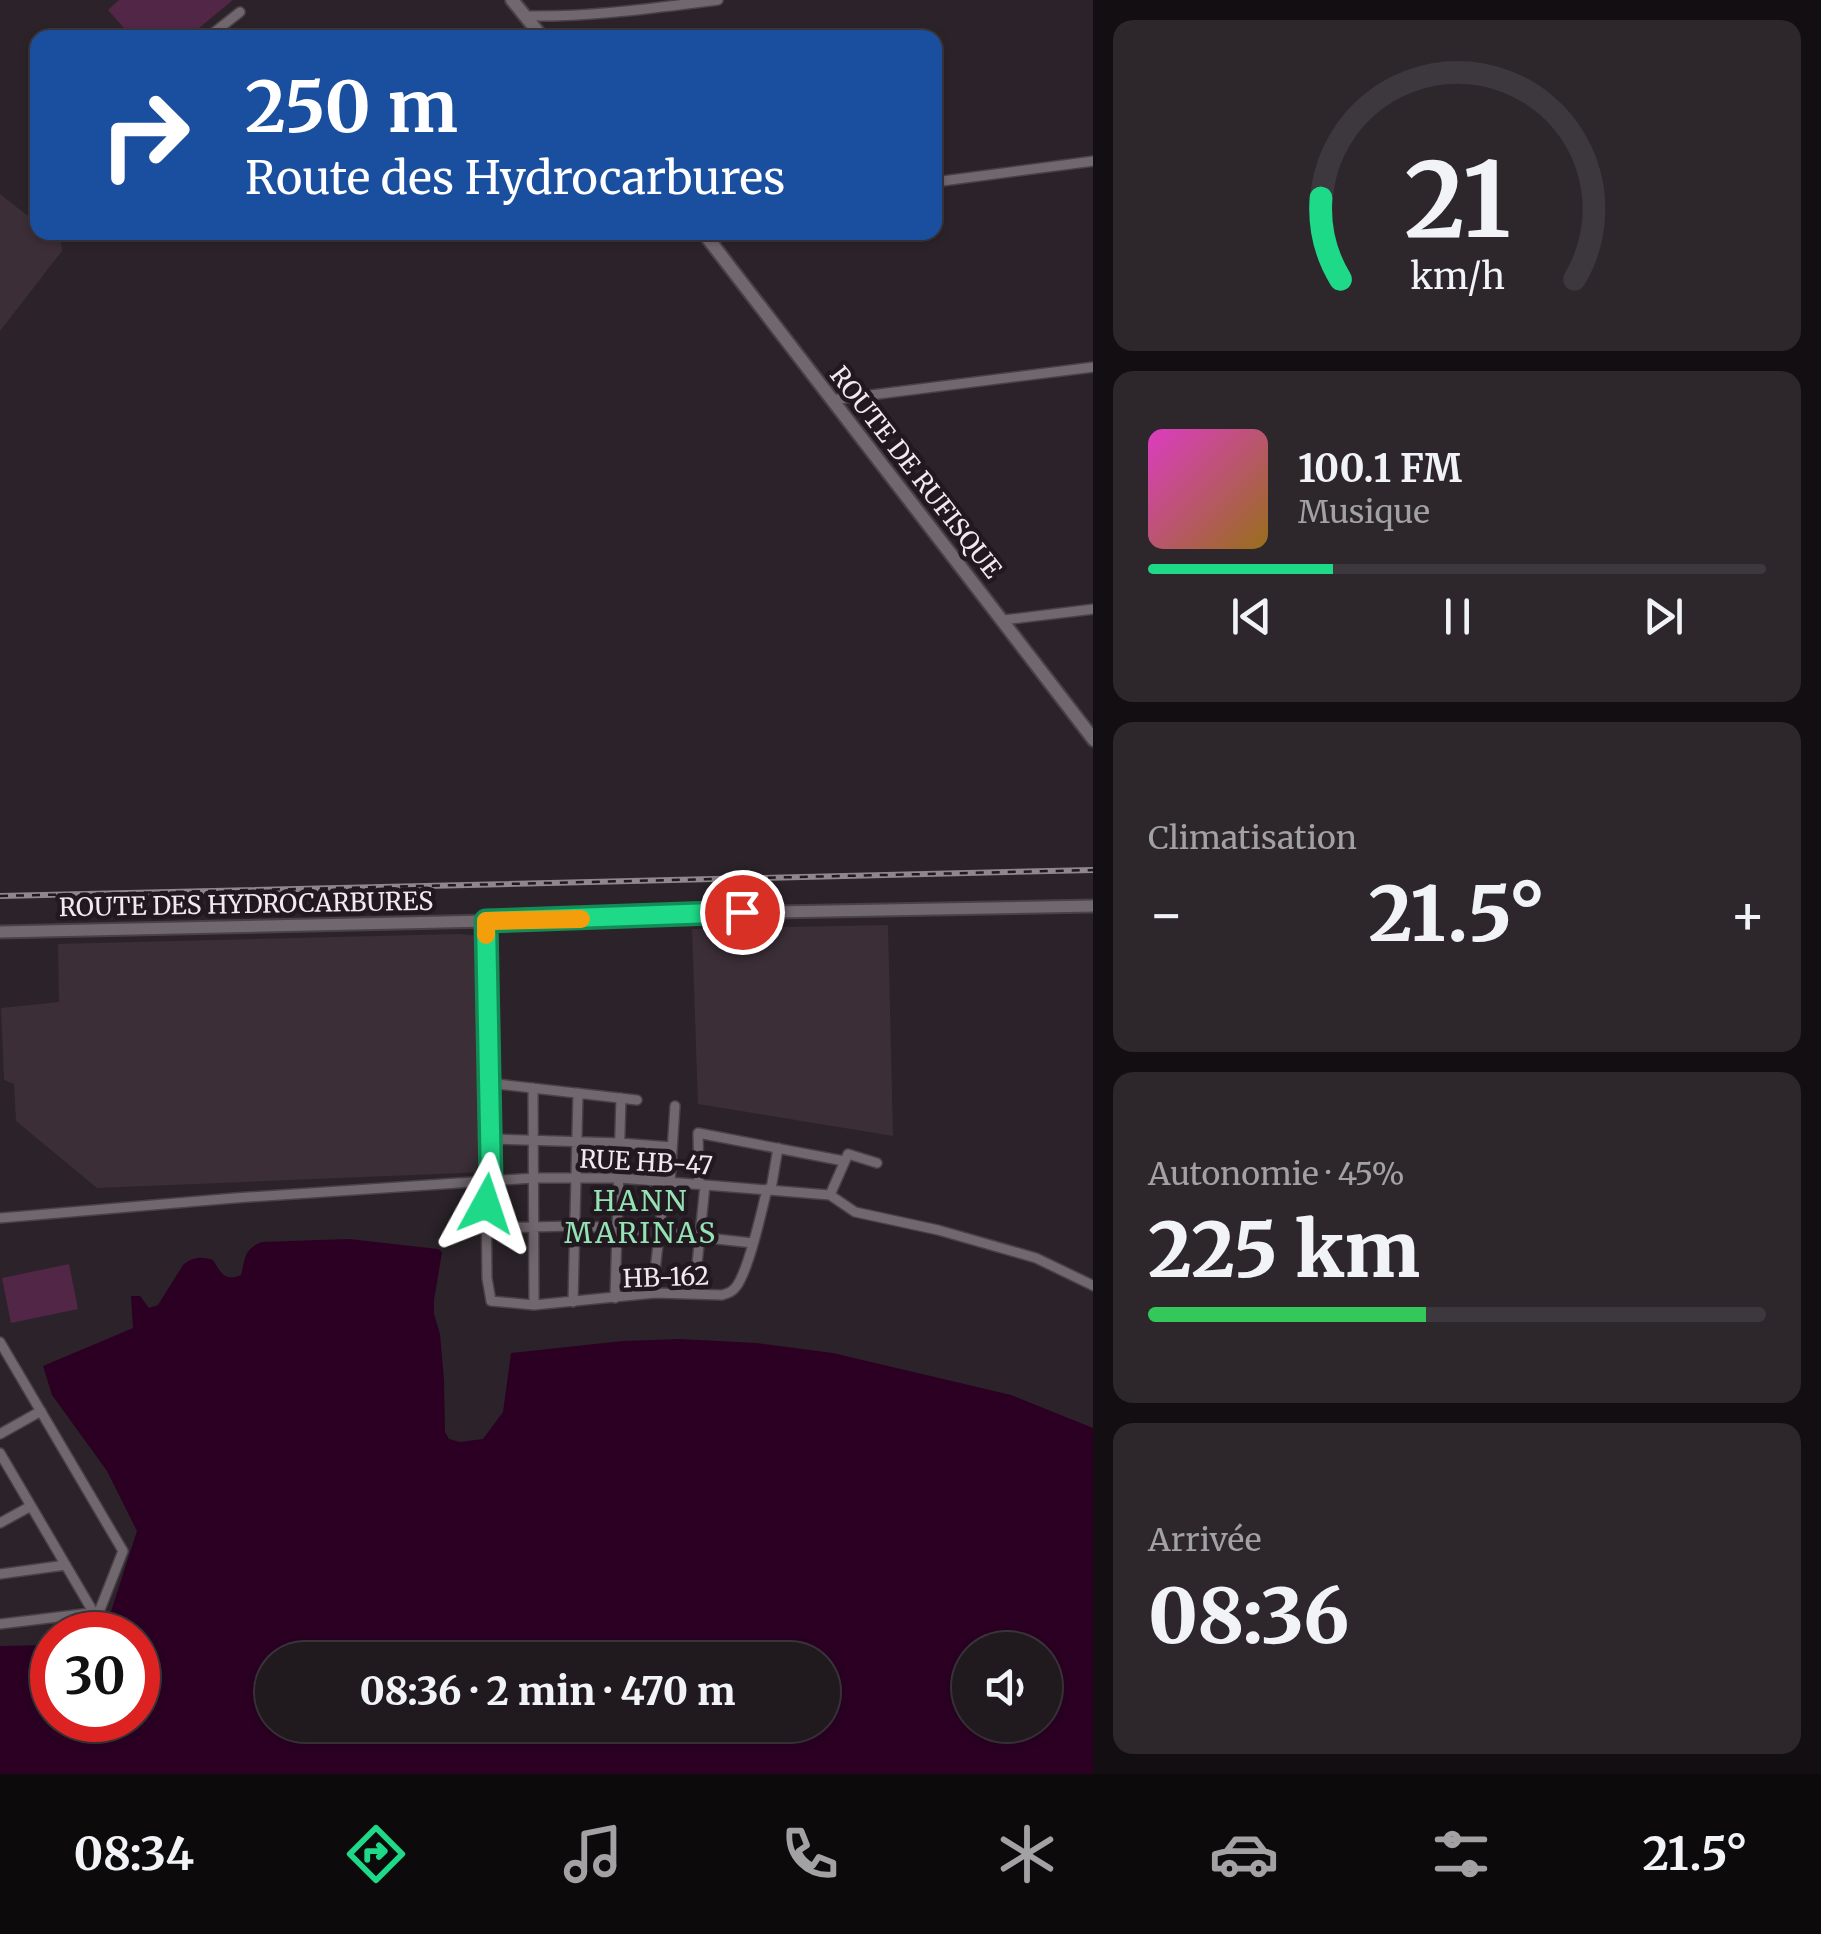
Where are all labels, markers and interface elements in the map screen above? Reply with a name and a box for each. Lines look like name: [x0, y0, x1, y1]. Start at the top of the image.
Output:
text: 250 m: [245, 63, 458, 151]
icon: right: [80, 70, 210, 200]
text: 21: [1404, 135, 1510, 265]
text: Route des Hydrocarbures: [245, 150, 785, 206]
text: km/h: [1410, 254, 1504, 299]
street label: ROUTE DE RUFISQUE: [823, 360, 1009, 584]
text: 100.1 FM: [1298, 445, 1462, 492]
text: Musique: [1298, 492, 1430, 532]
icon: previous: [1224, 589, 1279, 644]
icon: pause: [1430, 589, 1485, 644]
icon: next: [1636, 589, 1691, 644]
text: Climatisation: [1148, 818, 1357, 858]
text: 21.5°: [1368, 867, 1546, 961]
pin: [700, 870, 785, 955]
text: −: [1148, 880, 1185, 949]
text: +: [1729, 880, 1766, 949]
street label: ROUTE DES HYDROCARBURES: [59, 885, 433, 923]
icon: arrive: [715, 885, 770, 940]
street label: RUE HB-47: [579, 1143, 713, 1181]
position arrow: [434, 1152, 538, 1256]
text: Autonomie · 45%: [1148, 1154, 1405, 1194]
district label: HANN MARINAS: [564, 1183, 718, 1251]
text: 225 km: [1148, 1203, 1420, 1297]
street label: HB-162: [622, 1260, 710, 1294]
text: Arrivée: [1148, 1520, 1261, 1560]
text: 08:36: [1148, 1569, 1349, 1663]
speed limit sign: 30: [30, 1612, 160, 1742]
map controls: [952, 1632, 1062, 1742]
button: sound: [952, 1632, 1062, 1742]
text: 08:36 · 2 min · 470 m: [360, 1668, 735, 1715]
icon: directions: [341, 1819, 411, 1889]
icon: music: [558, 1819, 628, 1889]
icon: phone: [775, 1819, 845, 1889]
icon: climate: [992, 1819, 1062, 1889]
icon: car: [1209, 1819, 1279, 1889]
icon: filters: [1426, 1819, 1496, 1889]
text: 08:34: [73, 1826, 194, 1882]
text: 21.5°: [1643, 1826, 1748, 1882]

